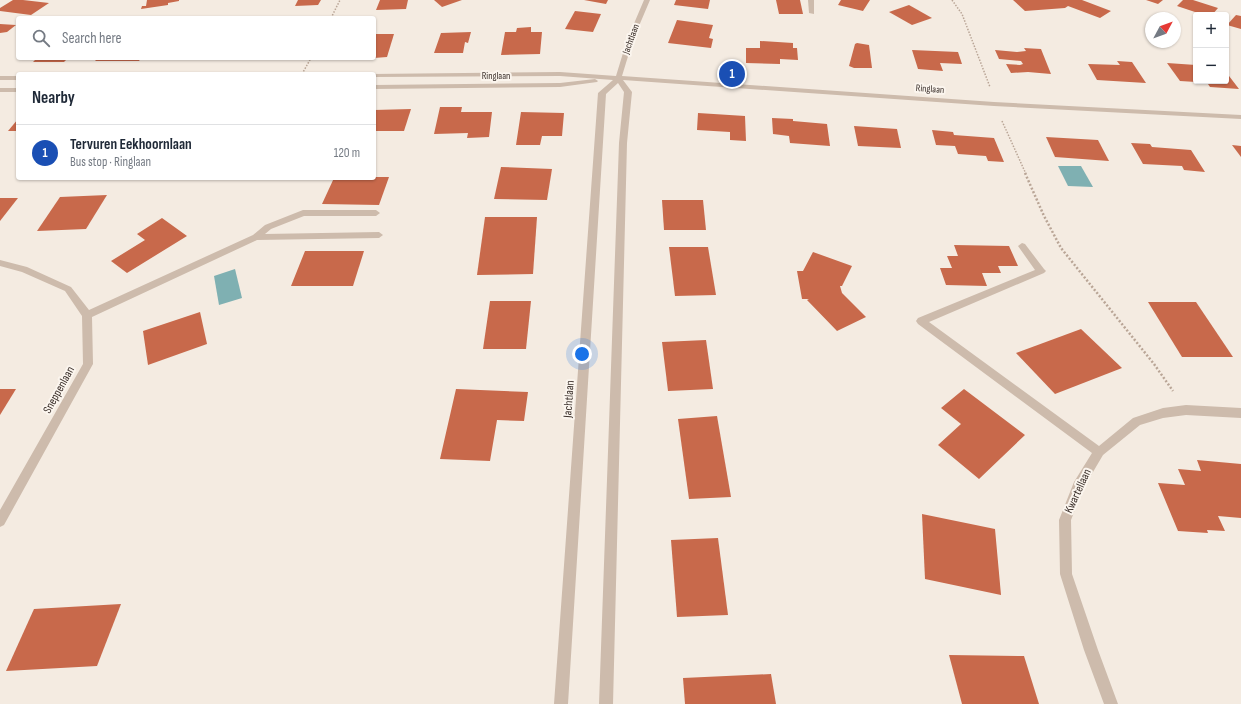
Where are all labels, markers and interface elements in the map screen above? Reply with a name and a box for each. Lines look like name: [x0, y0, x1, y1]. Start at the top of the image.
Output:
north arrow: [1145, 12, 1181, 48]
map controls: [1193, 12, 1229, 84]
button: +: [1193, 12, 1229, 48]
search box: [16, 16, 376, 60]
street label: Jachtlaan: [620, 22, 642, 57]
icon: search: [30, 27, 52, 49]
text: Search here: [62, 29, 122, 48]
button: −: [1193, 48, 1229, 84]
pin: 1: [719, 59, 745, 89]
street label: Ringlaan: [482, 70, 510, 82]
street label: Ringlaan: [915, 82, 945, 96]
text: Nearby: [32, 88, 75, 108]
text: Tervuren Eekhoornlaan: [70, 135, 192, 154]
text: 1: [42, 145, 48, 161]
text: 120 m: [334, 145, 360, 161]
text: Bus stop · Ringlaan: [70, 154, 151, 170]
your location: [572, 344, 592, 364]
street label: Sneppenlaan: [40, 364, 78, 416]
street label: Jachtlaan: [560, 380, 578, 419]
street label: Kwartellaan: [1061, 466, 1095, 516]

